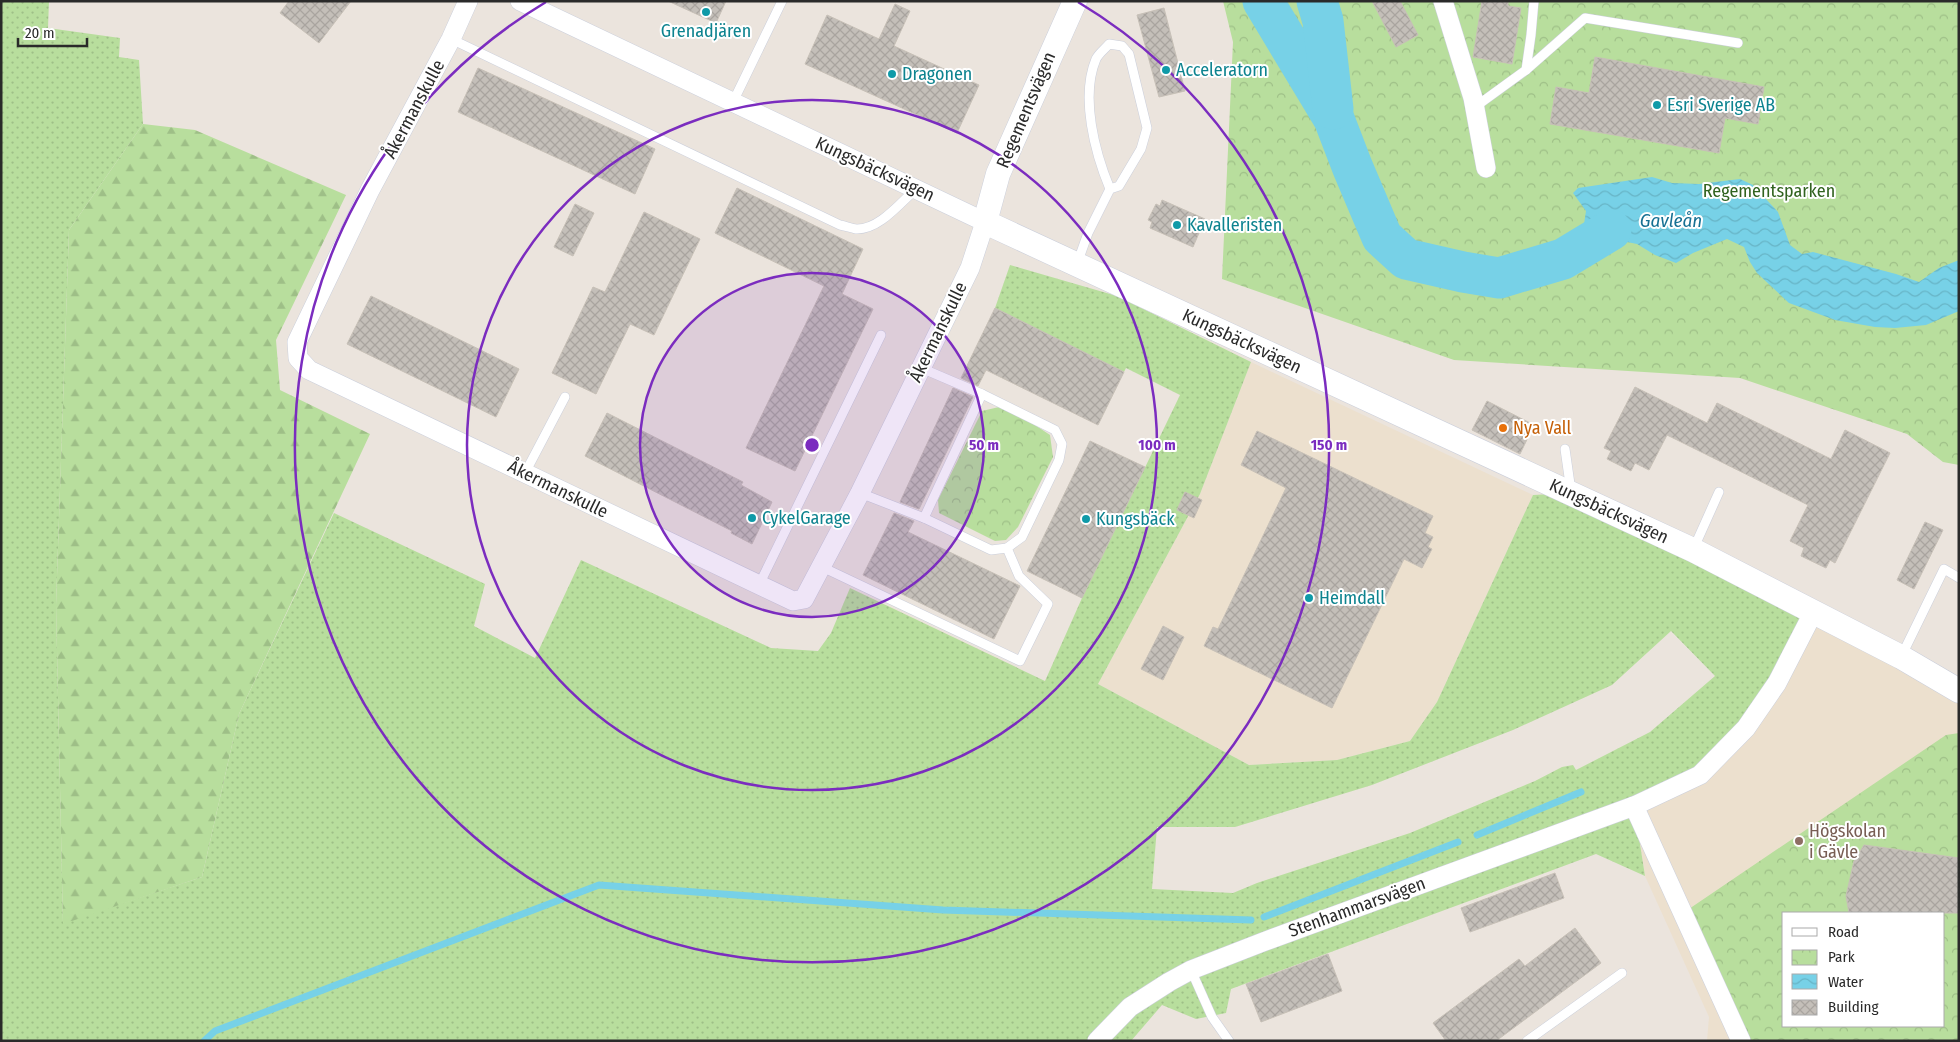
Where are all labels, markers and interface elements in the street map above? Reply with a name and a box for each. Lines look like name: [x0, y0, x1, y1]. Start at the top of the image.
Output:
marker: Grenadjären: [700, 6, 712, 18]
scale bar: [18, 15, 86, 47]
place label: Grenadjären: [661, 20, 751, 42]
text: 20 m: [25, 24, 55, 42]
street label: Regementsvägen: [992, 49, 1060, 171]
street label: Åkermanskulle: [378, 55, 449, 162]
place label: Acceleratorn: [1176, 59, 1268, 81]
place label: Dragonen: [902, 63, 972, 85]
marker: Acceleratorn: [1160, 64, 1172, 76]
marker: Dragonen: [886, 68, 898, 80]
place label: Esri Sverige AB: [1667, 94, 1775, 116]
marker: Esri Sverige AB: [1651, 99, 1663, 111]
street label: Kungsbäcksvägen: [812, 132, 938, 206]
park label: Regementsparken: [1703, 180, 1835, 202]
water label: Gavleån: [1640, 209, 1702, 232]
place label: Kavalleristen: [1187, 214, 1282, 236]
marker: Kavalleristen: [1171, 219, 1183, 231]
street label: Åkermanskulle: [903, 278, 972, 386]
street label: Kungsbäcksvägen: [1179, 304, 1305, 378]
place label: Nya Vall: [1513, 417, 1572, 439]
marker: Nya Vall: [1497, 422, 1509, 434]
centre of rings: [803, 436, 821, 454]
text: 50 m: [969, 436, 999, 454]
text: 100 m: [1138, 436, 1176, 454]
text: 150 m: [1311, 436, 1347, 454]
street label: Åkermanskulle: [504, 454, 612, 523]
street label: Kungsbäcksvägen: [1546, 474, 1672, 548]
place label: CykelGarage: [762, 507, 851, 529]
place label: Kungsbäck: [1096, 508, 1175, 530]
marker: CykelGarage: [746, 512, 758, 524]
marker: Kungsbäck: [1080, 513, 1092, 525]
place label: Heimdall: [1319, 587, 1385, 609]
marker: Heimdall: [1303, 592, 1315, 604]
place label: Högskolan i Gävle: [1809, 820, 1886, 863]
marker: Högskolan i Gävle: [1793, 835, 1805, 847]
street label: Stenhammarsvägen: [1286, 872, 1428, 942]
legend: [1782, 912, 1945, 1027]
text: Road: [1828, 923, 1859, 941]
text: Park: [1828, 948, 1855, 966]
text: Water: [1828, 973, 1864, 991]
text: Building: [1828, 998, 1879, 1016]

